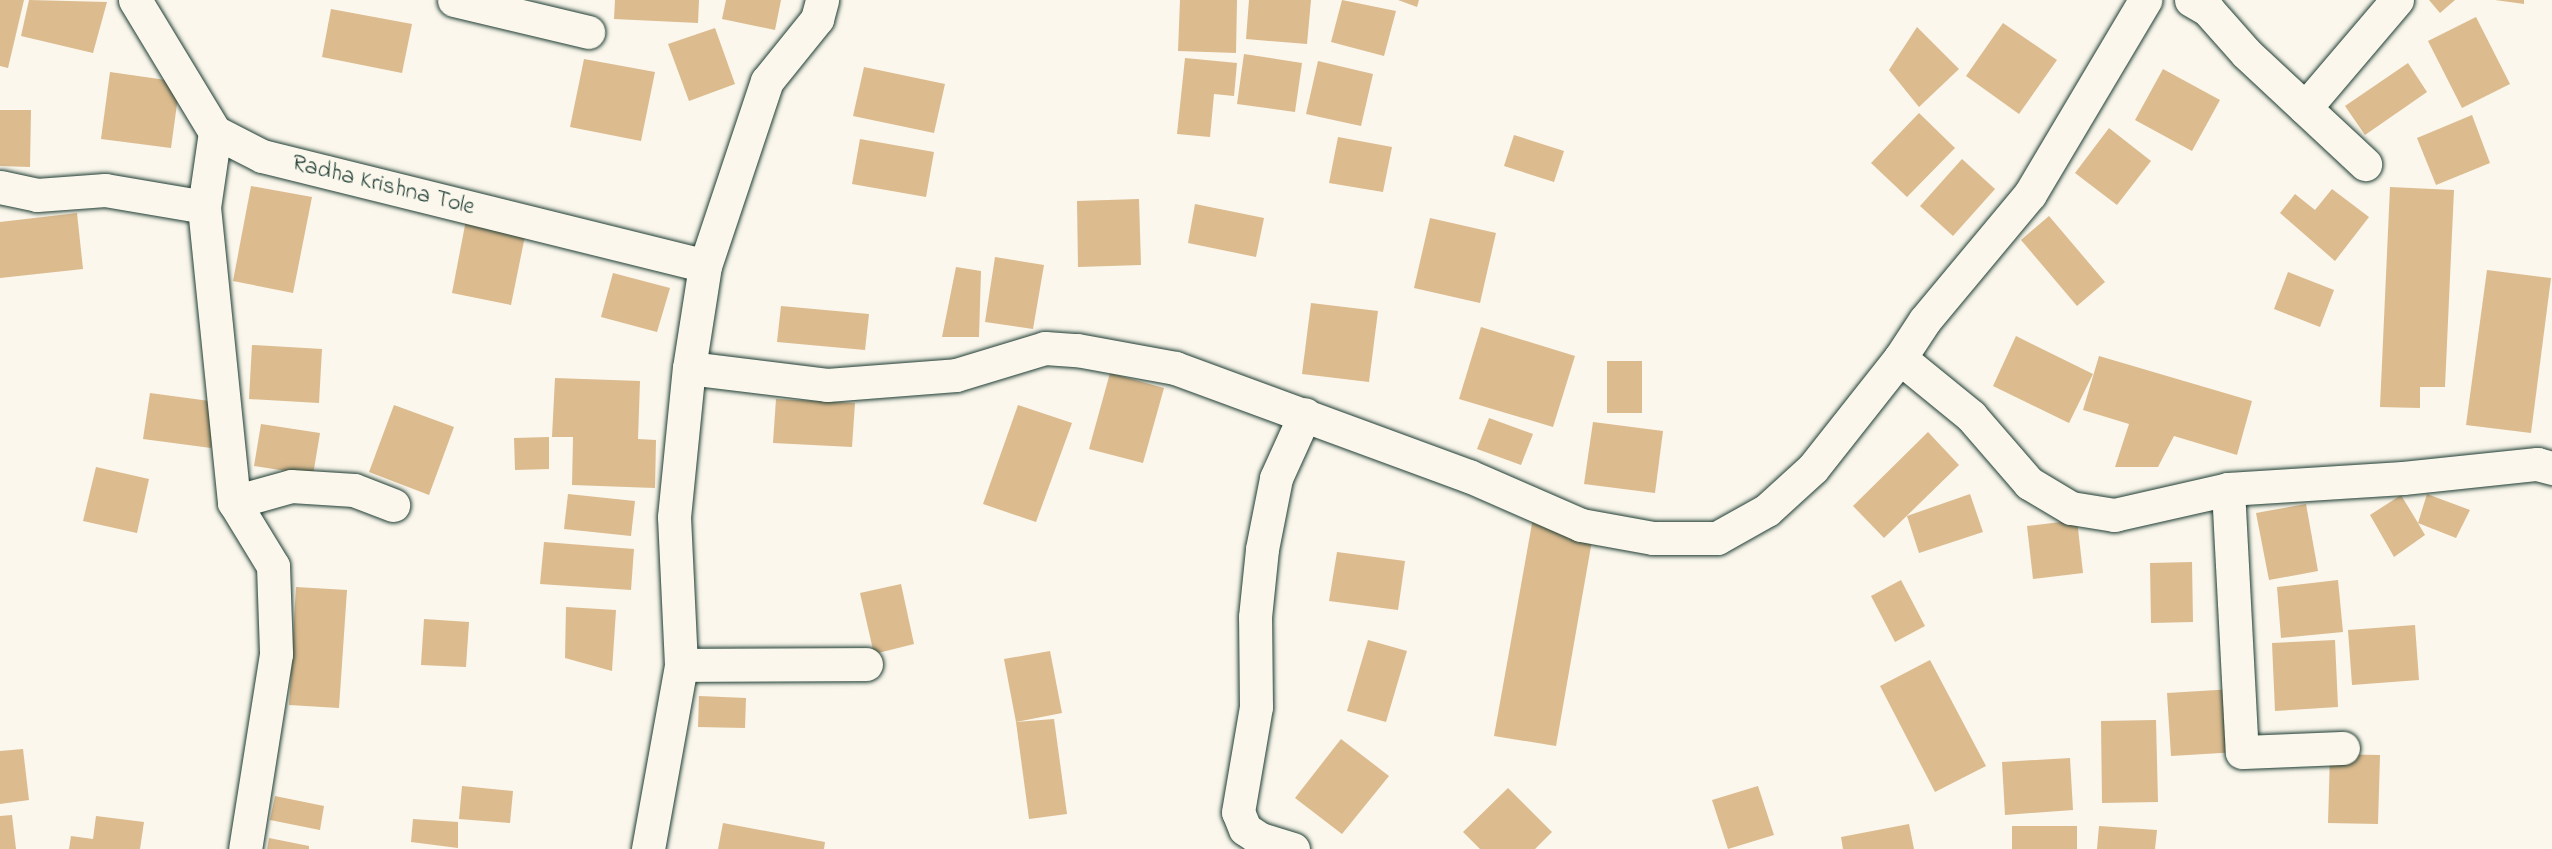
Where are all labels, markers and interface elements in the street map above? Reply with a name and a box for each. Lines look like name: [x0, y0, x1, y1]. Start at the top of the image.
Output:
street label: Radha Krishna Tole: [289, 149, 477, 223]

